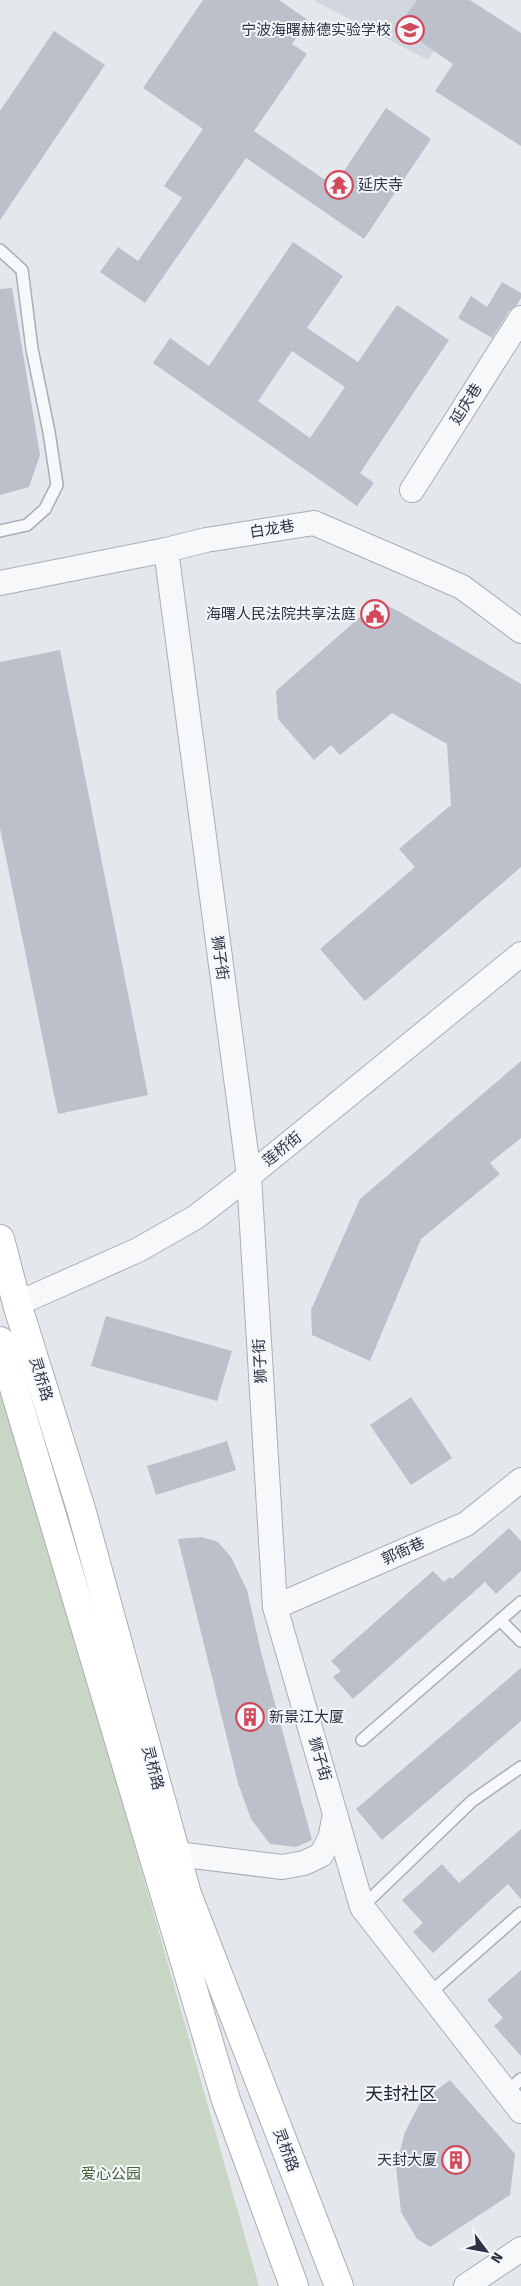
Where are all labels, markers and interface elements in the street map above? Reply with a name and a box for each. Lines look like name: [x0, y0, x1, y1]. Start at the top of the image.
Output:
school or university icon: 宁波海曙赫德实验学校: [395, 15, 425, 45]
place label: 宁波海曙赫德实验学校: [241, 21, 391, 39]
temple icon: 延庆寺: [324, 170, 354, 200]
place label: 延庆寺: [358, 176, 403, 194]
street label: 延庆巷: [446, 380, 486, 428]
street label: 白龙巷: [248, 517, 296, 541]
public building icon: 海曙人民法院共享法庭: [360, 599, 390, 629]
place label: 海曙人民法院共享法庭: [206, 605, 356, 623]
street label: 狮子街: [208, 934, 232, 982]
street label: 莲桥街: [259, 1128, 305, 1170]
street label: 狮子街: [250, 1338, 270, 1384]
street label: 灵桥路: [26, 1355, 56, 1403]
street label: 郭衙巷: [379, 1534, 427, 1568]
building icon: 新景江大厦: [235, 1702, 265, 1732]
place label: 新景江大厦: [269, 1708, 344, 1726]
street label: 狮子街: [305, 1735, 335, 1783]
street label: 灵桥路: [138, 1744, 168, 1792]
district label: 天封社区: [365, 2083, 437, 2105]
street label: 灵桥路: [270, 2126, 302, 2174]
building icon: 天封大厦: [441, 2145, 471, 2175]
place label: 天封大厦: [377, 2151, 437, 2169]
park label: 爱心公园: [81, 2165, 141, 2183]
north arrow: [461, 2226, 511, 2276]
text: N: [487, 2249, 506, 2266]

